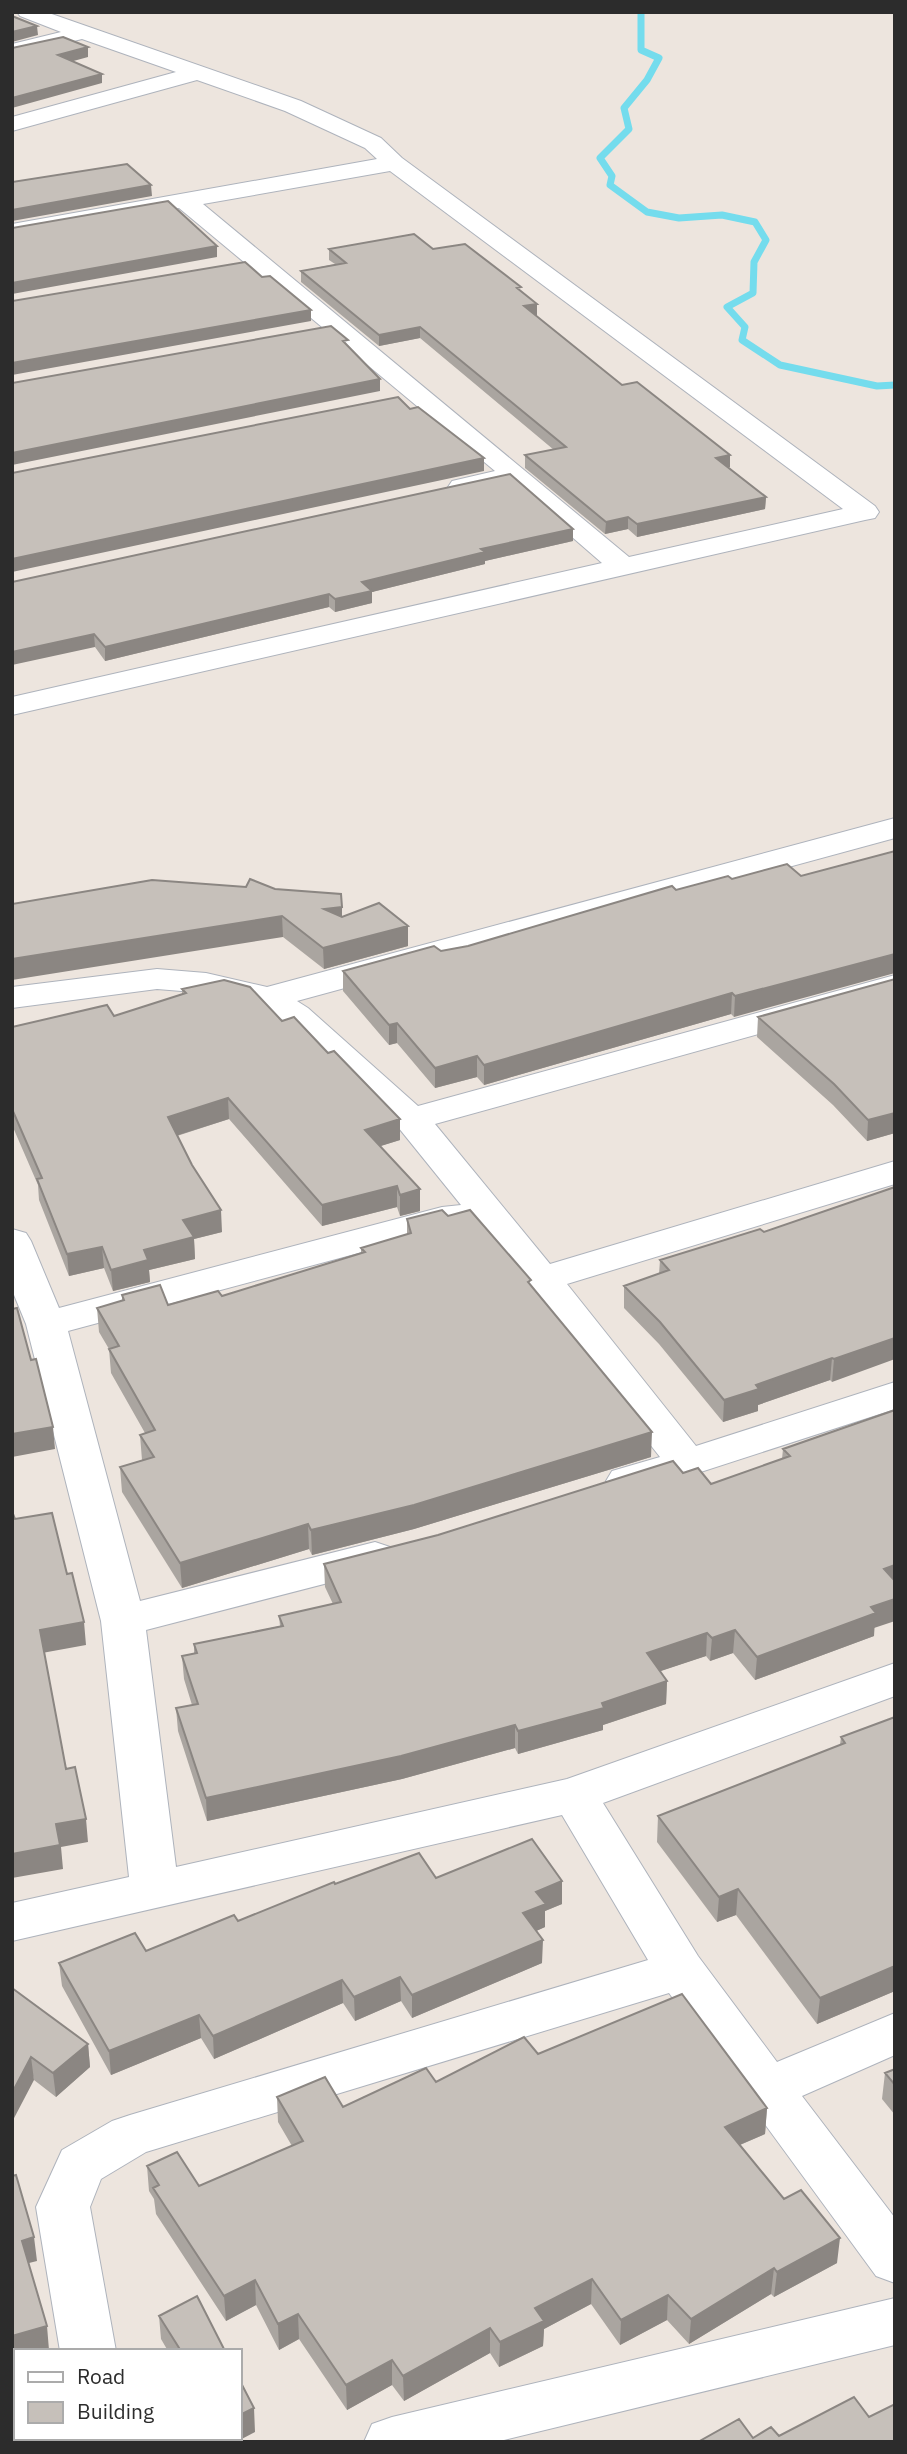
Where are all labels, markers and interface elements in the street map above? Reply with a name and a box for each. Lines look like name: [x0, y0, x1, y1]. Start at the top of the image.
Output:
legend: [14, 2349, 242, 2440]
text: Road: [77, 2362, 125, 2390]
text: Building: [77, 2397, 154, 2425]

